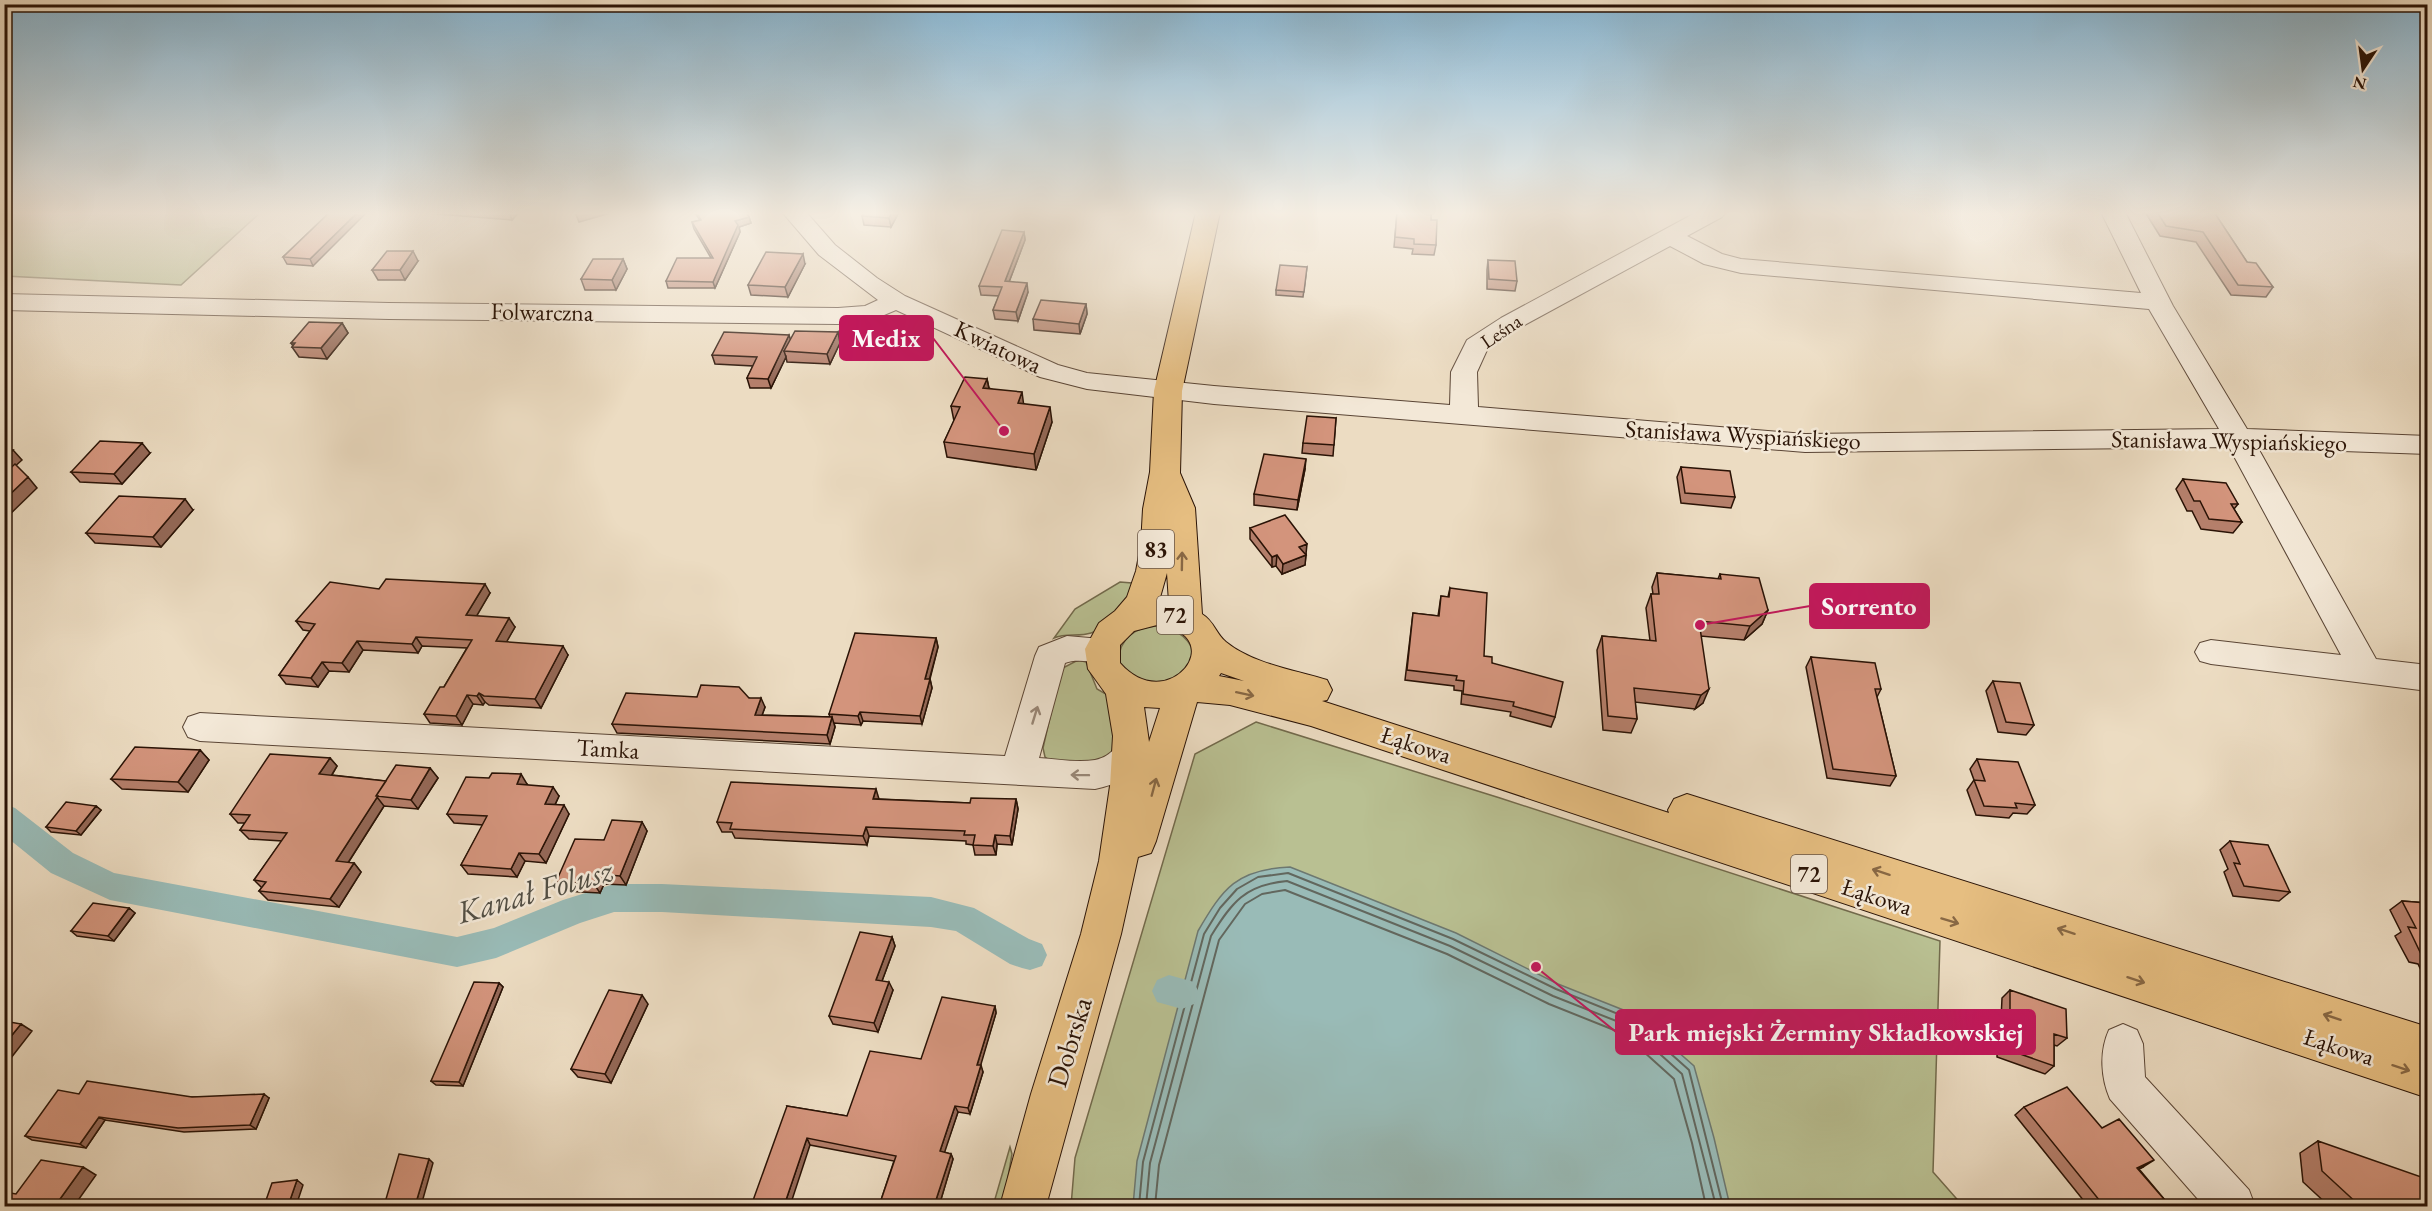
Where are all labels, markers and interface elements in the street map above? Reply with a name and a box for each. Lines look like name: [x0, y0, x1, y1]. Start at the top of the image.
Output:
north arrow: [2333, 39, 2393, 99]
text: N: [2351, 71, 2368, 95]
street label: Folwarczna: [490, 295, 594, 328]
street label: Leśna: [1475, 308, 1527, 354]
street label: Kwiatowa: [950, 313, 1047, 380]
callout: Medix: [840, 316, 933, 360]
text: Medix: [851, 321, 921, 355]
street label: Stanisława Wyspiańskiego: [1624, 413, 1862, 456]
street label: Stanisława Wyspiańskiego: [2111, 423, 2347, 458]
road number: 83: [1138, 530, 1174, 568]
one-way arrow: [1176, 551, 1188, 571]
callout: Sorrento: [1810, 584, 1929, 628]
text: Sorrento: [1821, 589, 1917, 623]
road number: 72: [1157, 596, 1193, 634]
one-way arrow: [1235, 689, 1254, 701]
one-way arrow: [1030, 706, 1041, 725]
street label: Łąkowa: [1377, 719, 1456, 771]
street label: Tamka: [576, 731, 641, 766]
one-way arrow: [1071, 769, 1091, 781]
one-way arrow: [1149, 778, 1160, 797]
water label: Kanał Folusz: [451, 848, 619, 934]
road number: 72: [1791, 855, 1827, 893]
one-way arrow: [1872, 866, 1891, 877]
street label: Łąkowa: [1838, 871, 1917, 923]
one-way arrow: [1940, 916, 1959, 927]
one-way arrow: [2057, 925, 2076, 936]
one-way arrow: [2126, 976, 2145, 987]
street label: Dobrska: [1038, 992, 1100, 1091]
callout: Park miejski Żerminy Składkowskiej: [1616, 1010, 2035, 1054]
one-way arrow: [2323, 1011, 2342, 1022]
text: Park miejski Żerminy Składkowskiej: [1629, 1015, 2023, 1049]
street label: Łąkowa: [2300, 1021, 2379, 1073]
one-way arrow: [2391, 1063, 2410, 1074]

